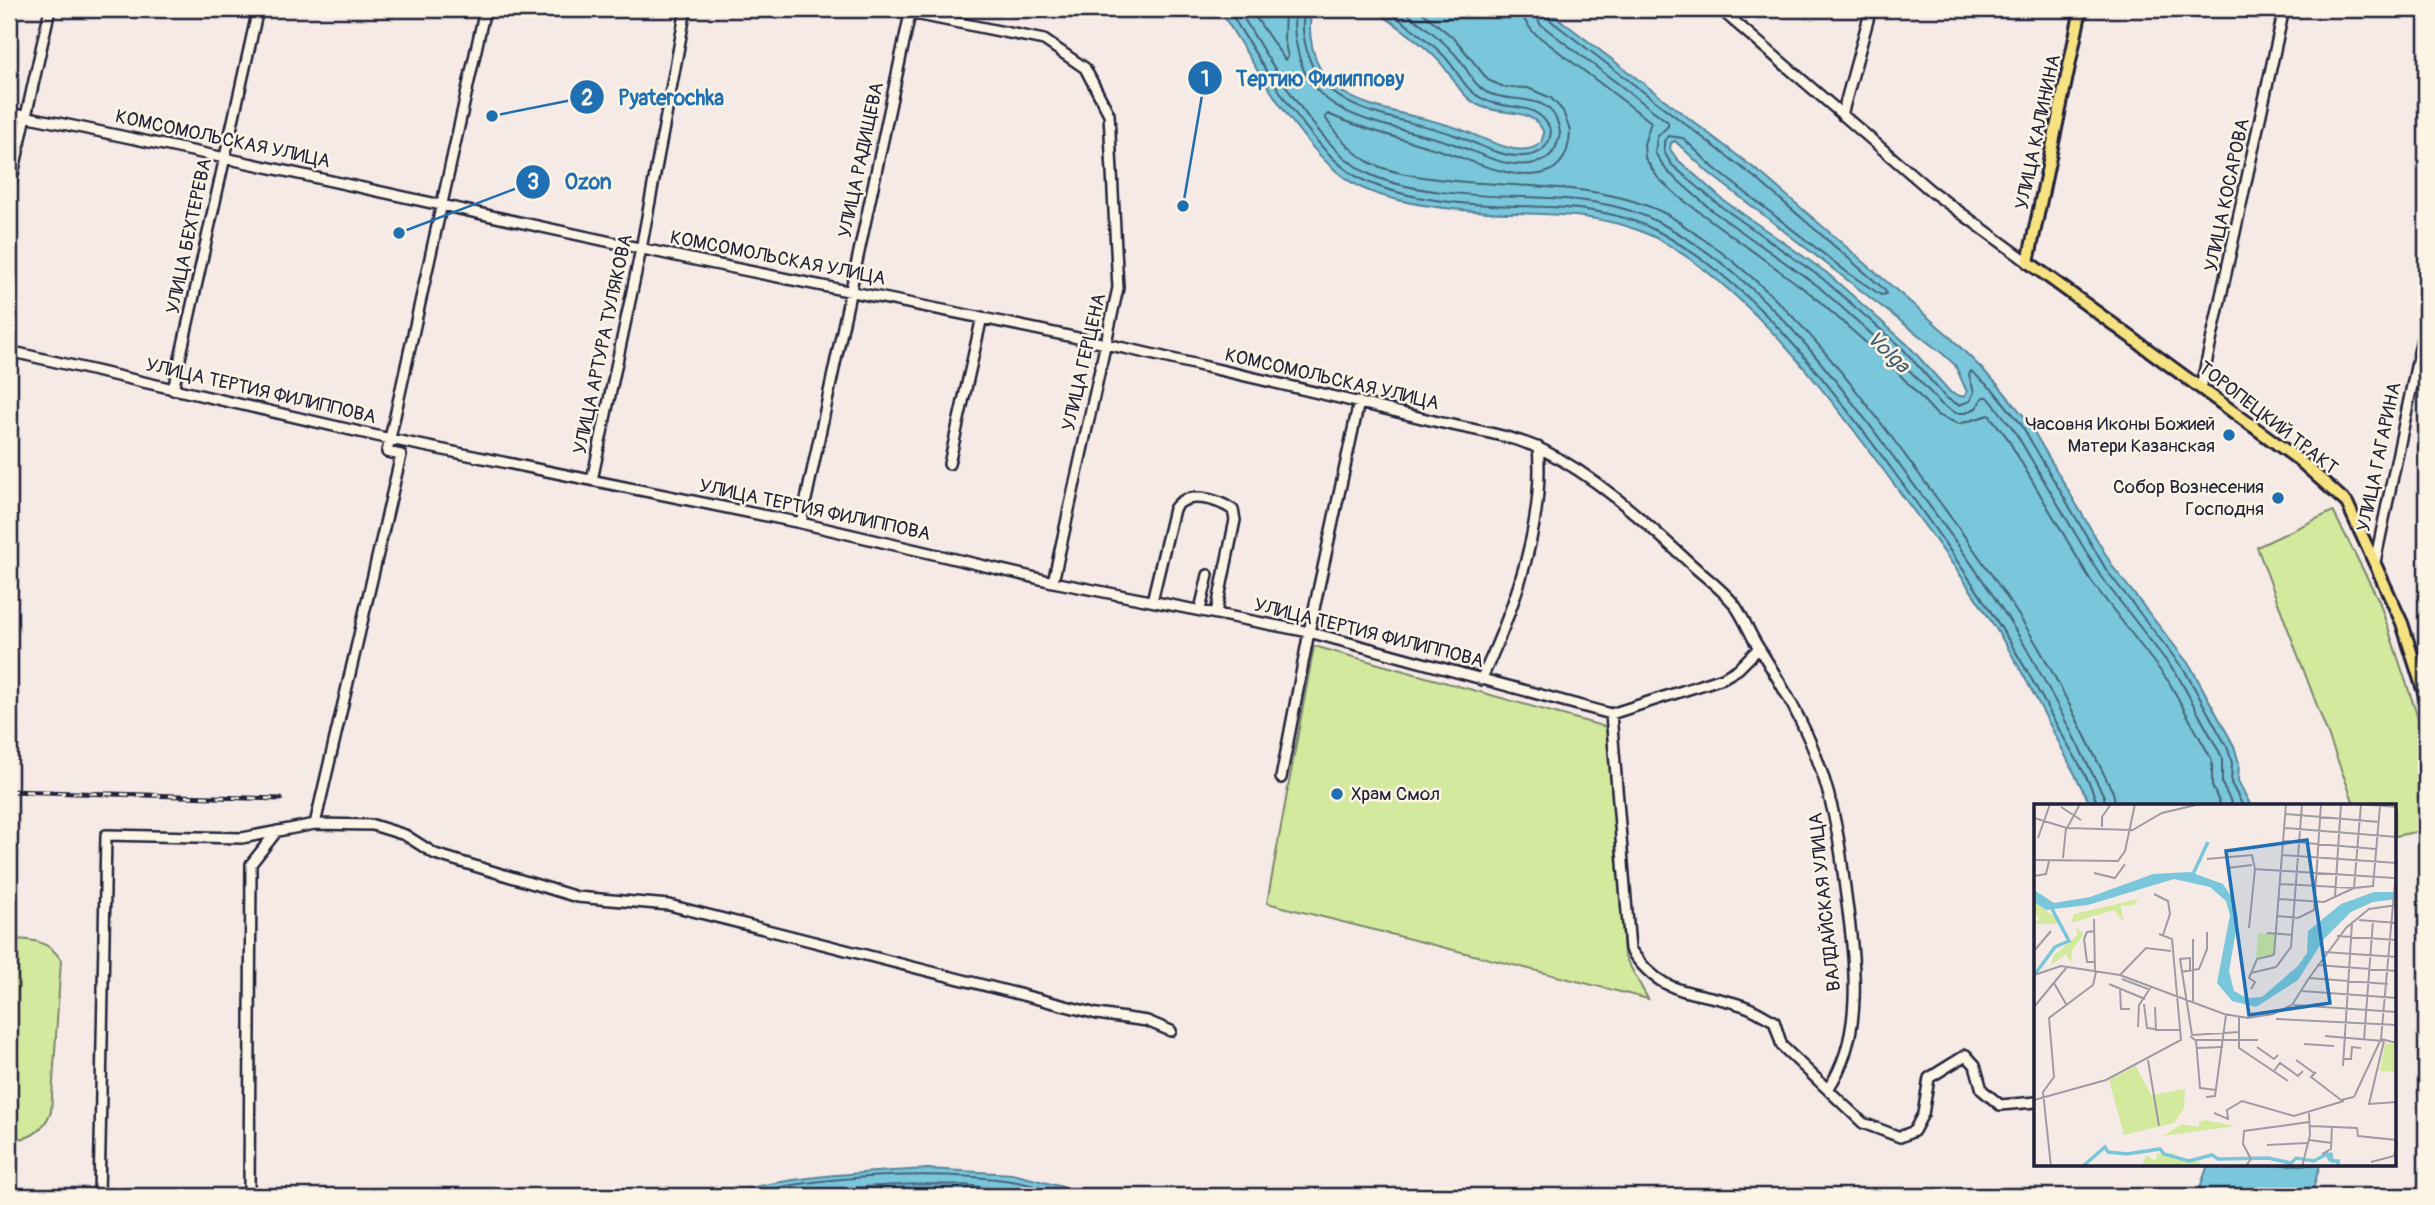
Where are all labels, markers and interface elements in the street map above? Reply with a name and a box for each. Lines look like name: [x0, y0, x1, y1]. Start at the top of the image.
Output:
street label: УЛИЦА КАЛИНИНА: [2010, 52, 2066, 212]
callout: Тертию Филиппову: [1187, 57, 1419, 99]
text: 1: [1201, 66, 1209, 93]
text: Тертию Филиппову: [1235, 66, 1404, 93]
callout: Pyaterochka: [569, 76, 738, 118]
street label: УЛИЦА РАДИЩЕВА: [833, 80, 889, 240]
text: 2: [581, 85, 593, 112]
text: Pyaterochka: [618, 85, 724, 112]
street label: КОМСОМОЛЬСКАЯ УЛИЦА: [113, 104, 333, 174]
street label: УЛИЦА КОСАРОВА: [2199, 116, 2255, 274]
street label: УЛИЦА БЕХТЕРЕВА: [161, 156, 217, 316]
callout: Ozon: [516, 161, 626, 203]
text: 3: [527, 169, 539, 196]
text: Ozon: [564, 169, 612, 196]
street label: КОМСОМОЛЬСКАЯ УЛИЦА: [668, 225, 888, 291]
street label: УЛИЦА АРТУРА ТУЛЯКОВА: [568, 232, 638, 456]
street label: УЛИЦА ГЕРЦЕНА: [1057, 291, 1111, 433]
water label: Volga: [1861, 325, 1916, 380]
street label: КОМСОМОЛЬСКАЯ УЛИЦА: [1223, 343, 1441, 415]
street label: УЛИЦА ТЕРТИЯ ФИЛИППОВА: [143, 353, 379, 429]
street label: ТОРОПЕЦКИЙ ТРАКТ: [2193, 356, 2343, 480]
street label: УЛИЦА ГАГАРИНА: [2351, 380, 2407, 534]
place label: Часовня Иконы Божией Матери Казанская: [2025, 412, 2215, 458]
marker: Часовня Иконы Божией Матери Казанская: [2221, 427, 2237, 443]
street label: УЛИЦА ТЕРТИЯ ФИЛИППОВА: [697, 474, 933, 546]
place label: Собор Вознесения Господня: [2113, 475, 2264, 521]
marker: Собор Вознесения Господня: [2270, 490, 2286, 506]
street label: УЛИЦА ТЕРТИЯ ФИЛИППОВА: [1252, 593, 1486, 673]
place label: Храм Смол: [1351, 782, 1440, 806]
marker: Храм Смол: [1329, 786, 1345, 802]
inset map: [2034, 804, 2396, 1166]
street label: ВАЛДАЙСКАЯ УЛИЦА: [1804, 811, 1846, 993]

